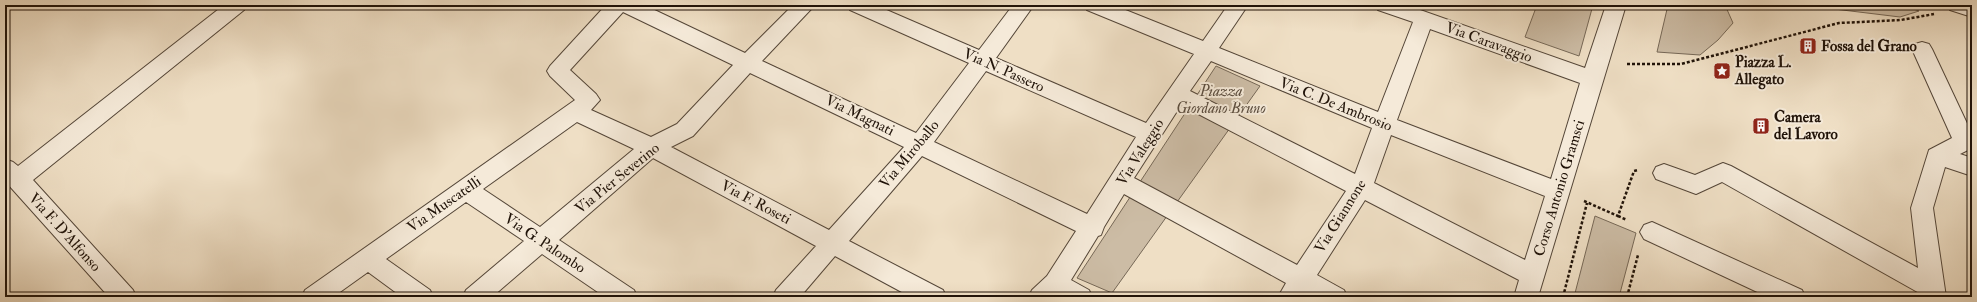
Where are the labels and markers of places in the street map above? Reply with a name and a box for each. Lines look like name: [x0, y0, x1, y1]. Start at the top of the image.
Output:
building icon: Fossa del Grano: [1798, 36, 1818, 56]
place label: Fossa del Grano: [1821, 37, 1918, 56]
place label: Piazza L. Allegato: [1734, 53, 1792, 90]
place icon: Piazza L. Allegato: [1712, 61, 1732, 81]
place label: Camera del Lavoro: [1774, 108, 1839, 144]
building icon: Camera del Lavoro: [1751, 116, 1771, 136]

